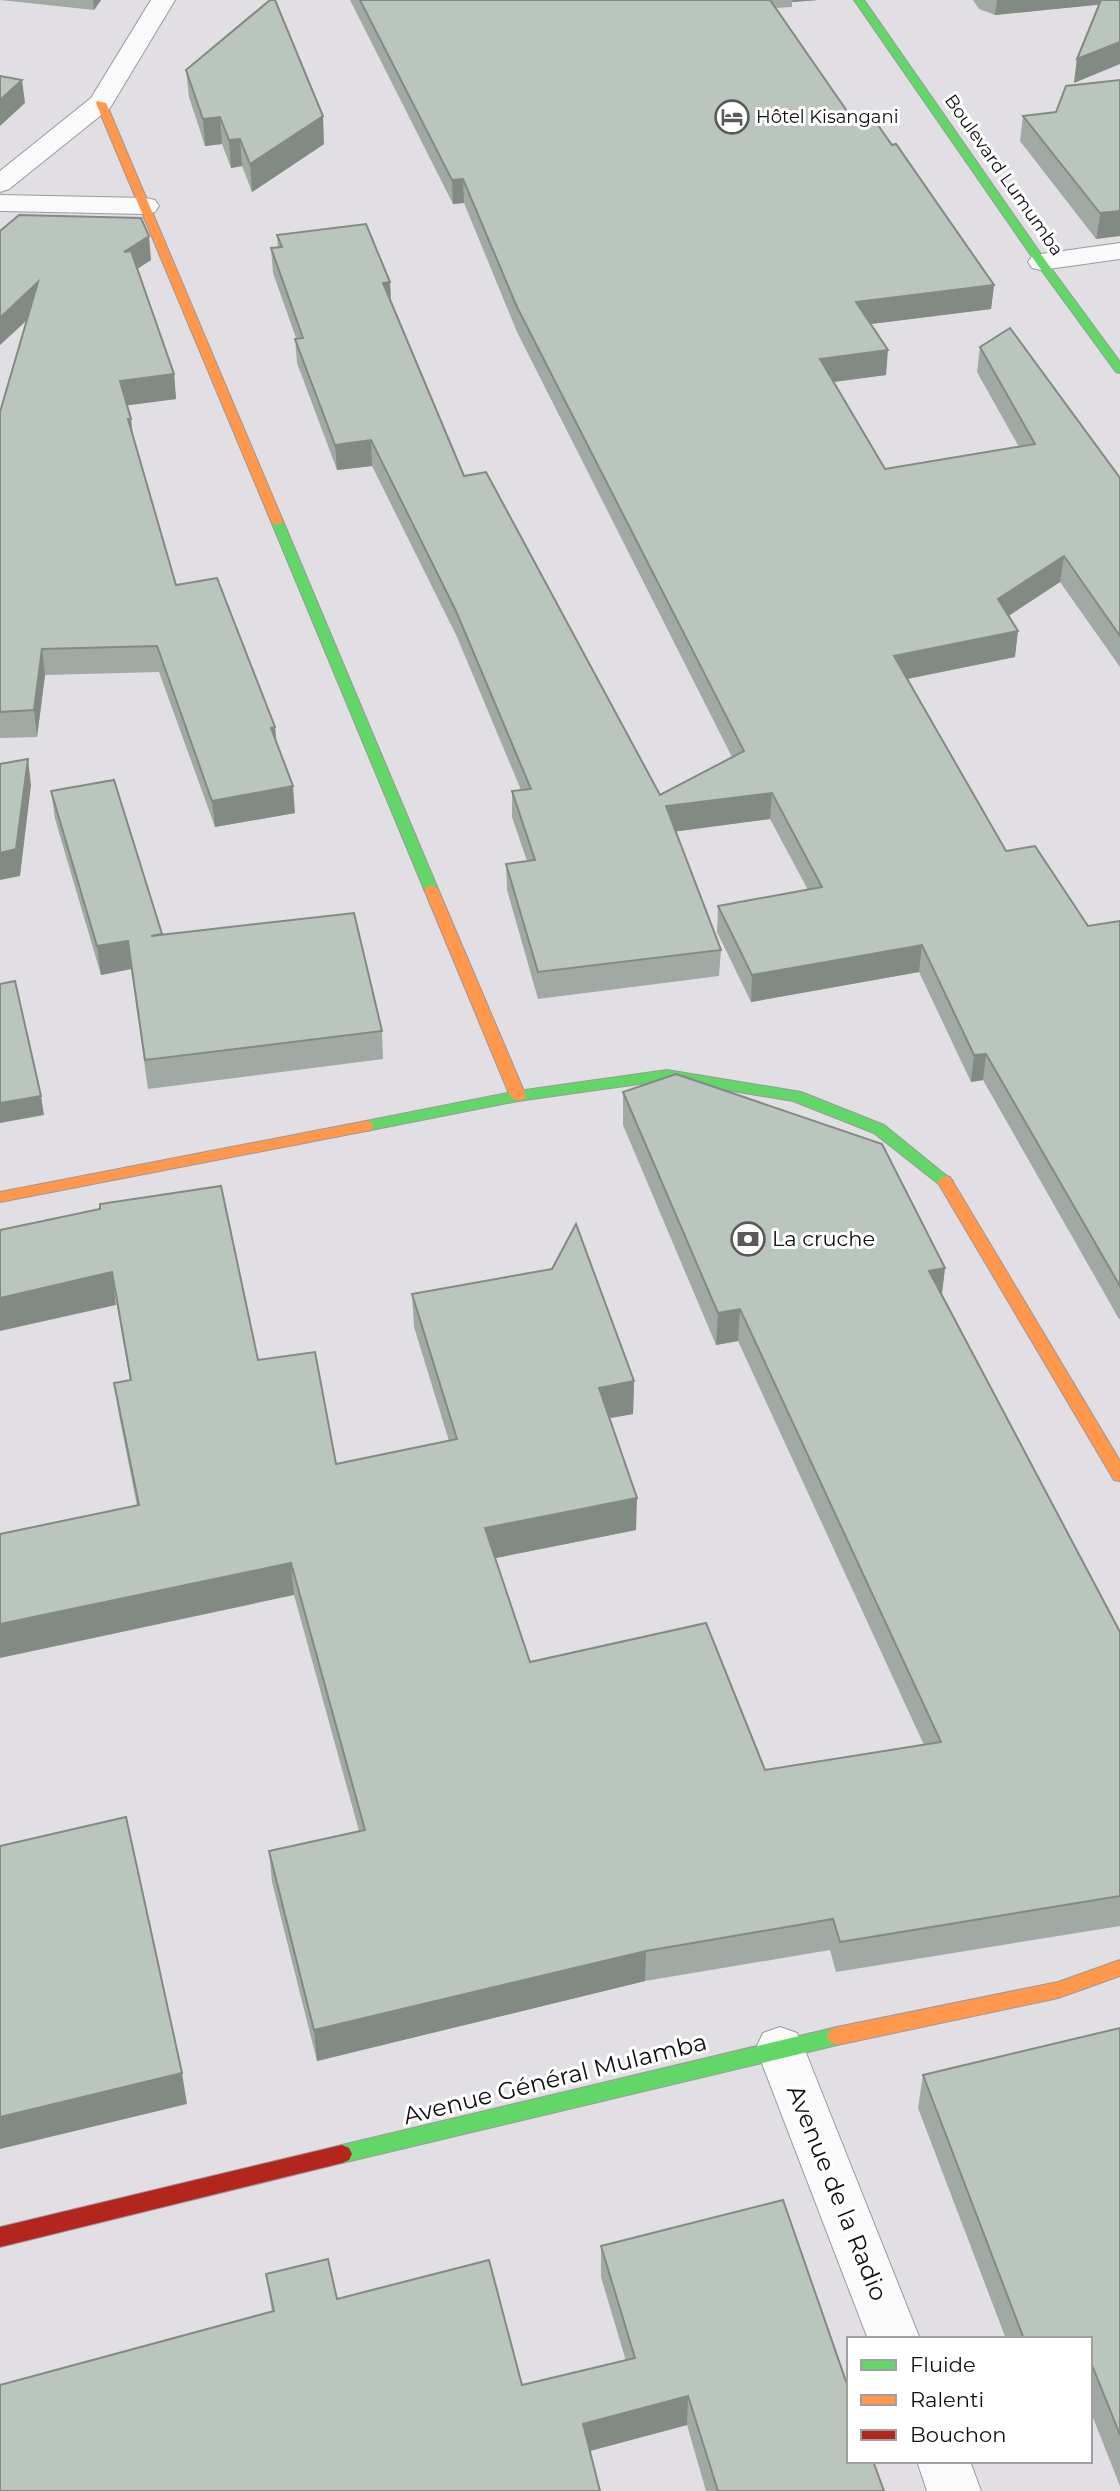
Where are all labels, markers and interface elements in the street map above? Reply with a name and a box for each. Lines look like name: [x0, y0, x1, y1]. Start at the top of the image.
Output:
street label: Boulevard Lumumba: [940, 90, 1068, 260]
hotel icon: Hôtel Kisangani: [713, 98, 751, 136]
place label: Hôtel Kisangani: [756, 106, 899, 128]
bank icon: La cruche: [729, 1220, 767, 1258]
place label: La cruche: [772, 1226, 875, 1251]
street label: Avenue Général Mulamba: [400, 2027, 710, 2130]
street label: Avenue de la Radio: [781, 2081, 894, 2305]
legend: [847, 2337, 1092, 2463]
text: Fluide: [910, 2352, 976, 2377]
text: Ralenti: [910, 2387, 984, 2412]
text: Bouchon: [910, 2422, 1006, 2447]

